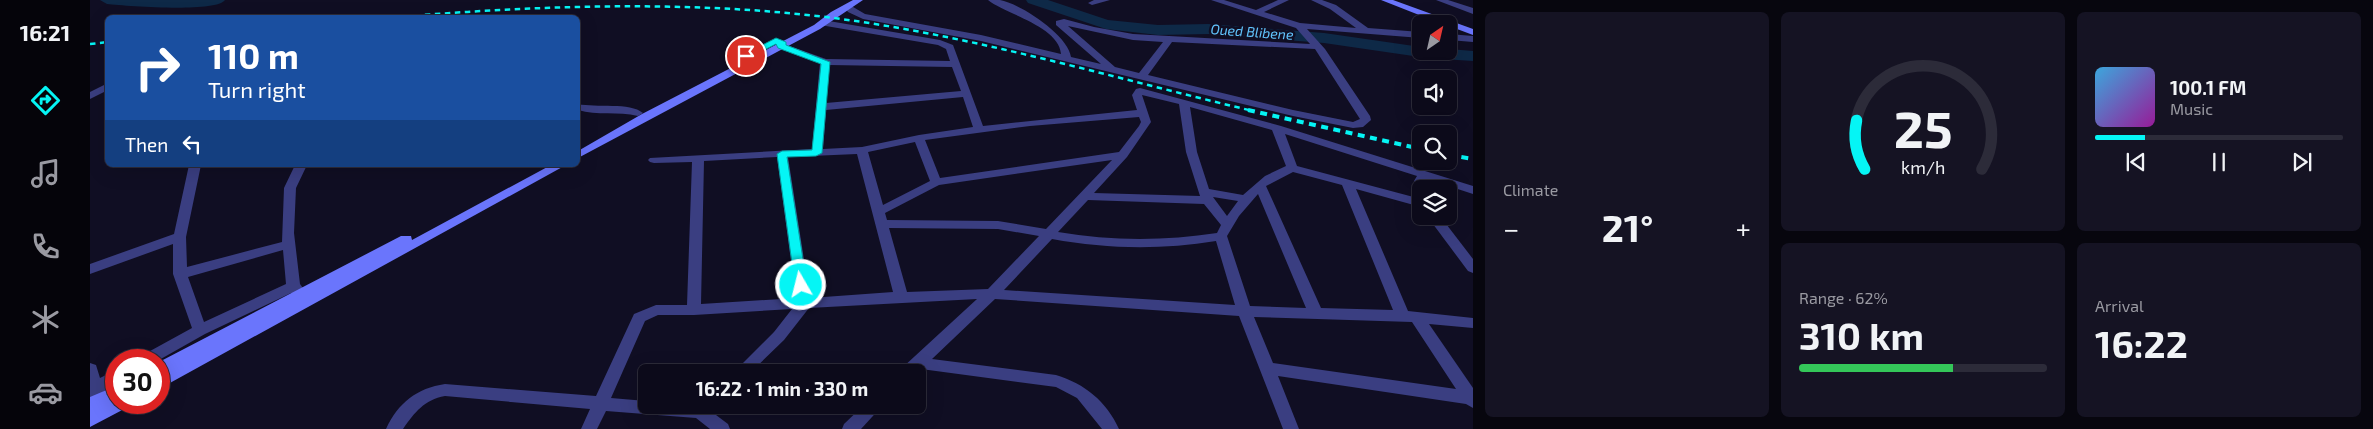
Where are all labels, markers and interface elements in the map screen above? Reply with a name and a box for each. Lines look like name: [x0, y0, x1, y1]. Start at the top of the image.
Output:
north arrow: [1412, 15, 1458, 60]
map controls: [1412, 15, 1457, 225]
text: 16:21: [20, 19, 70, 45]
water label: Oued Blibene: [1210, 20, 1295, 43]
text: 110 m: [208, 34, 299, 76]
icon: right: [125, 35, 190, 100]
pin: [725, 35, 767, 77]
icon: arrive: [732, 42, 760, 70]
button: sound: [1412, 70, 1457, 115]
text: Turn right: [208, 76, 306, 102]
text: 100.1 FM: [2170, 76, 2246, 99]
icon: directions: [28, 83, 63, 118]
text: 25: [1894, 96, 1952, 158]
text: Music: [2170, 99, 2213, 118]
button: search: [1412, 125, 1457, 170]
icon: left: [178, 130, 206, 158]
text: Then: [125, 133, 168, 156]
icon: previous: [2122, 148, 2150, 176]
icon: pause: [2205, 148, 2233, 176]
icon: next: [2288, 148, 2316, 176]
icon: music: [28, 156, 63, 191]
text: km/h: [1901, 156, 1945, 178]
button: layers: [1412, 180, 1457, 225]
text: Climate: [1503, 180, 1558, 199]
text: 21°: [1602, 204, 1653, 250]
text: −: [1503, 211, 1519, 245]
text: +: [1736, 211, 1751, 245]
icon: phone: [28, 229, 63, 264]
position arrow: [774, 258, 826, 310]
text: Range · 62%: [1799, 288, 1888, 307]
text: Arrival: [2095, 296, 2144, 315]
icon: climate: [28, 302, 63, 337]
text: 310 km: [1799, 312, 1924, 358]
text: 16:22: [2095, 320, 2188, 366]
speed limit sign: 30: [105, 349, 170, 414]
icon: car: [28, 375, 63, 410]
text: 16:22 · 1 min · 330 m: [696, 377, 868, 400]

